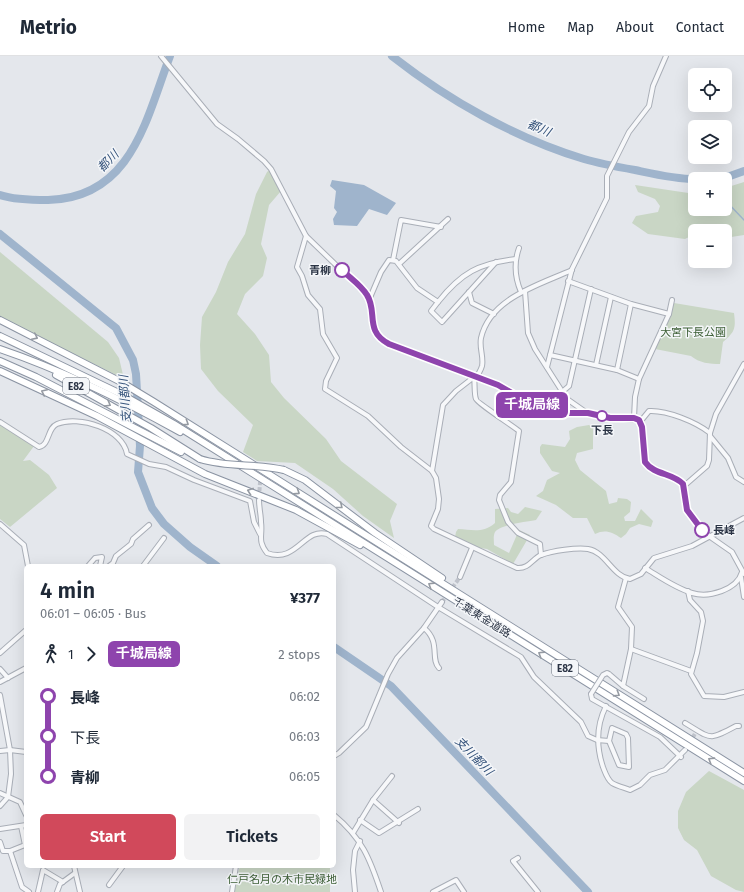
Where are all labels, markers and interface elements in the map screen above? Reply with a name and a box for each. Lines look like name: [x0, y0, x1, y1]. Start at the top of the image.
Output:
text: Metrio: [20, 16, 77, 39]
text: Home: [508, 19, 545, 36]
text: Map: [567, 19, 594, 36]
text: About: [616, 19, 654, 36]
text: Contact: [676, 19, 724, 36]
map controls: [688, 68, 732, 268]
button: locate: [688, 68, 732, 112]
water label: 都川: [525, 117, 555, 140]
button: layers: [688, 120, 732, 164]
water label: 都川: [95, 146, 123, 175]
button: +: [688, 172, 732, 216]
button: −: [688, 224, 732, 268]
marker: 青柳: [334, 262, 350, 278]
place label: 青柳: [309, 264, 331, 277]
park label: 大宮下長公園: [660, 326, 726, 339]
one-way arrow: [31, 333, 38, 340]
water label: 支川都川: [116, 373, 134, 423]
road number: E82: [63, 378, 89, 394]
one-way arrow: [41, 389, 49, 397]
line badge: 千城局線: [504, 392, 560, 418]
text: 千城局線: [504, 396, 560, 413]
one-way arrow: [104, 399, 111, 406]
marker: 下長: [596, 410, 608, 422]
one-way arrow: [182, 418, 189, 425]
place label: 下長: [591, 424, 613, 437]
one-way arrow: [293, 487, 300, 495]
one-way arrow: [246, 488, 253, 496]
one-way arrow: [335, 502, 342, 509]
marker: 長峰: [694, 522, 710, 538]
place label: 長峰: [713, 524, 735, 537]
text: 4 min: [40, 577, 95, 604]
one-way arrow: [428, 582, 435, 590]
text: ¥377: [290, 589, 320, 607]
street label: 千葉東金道路: [450, 594, 513, 640]
text: 06:01 – 06:05 · Bus: [40, 606, 146, 621]
icon: walk: [40, 643, 62, 665]
icon: forward: [80, 643, 102, 665]
text: 千城局線: [116, 645, 172, 662]
text: 1: [68, 647, 74, 662]
text: 2 stops: [278, 647, 320, 662]
one-way arrow: [539, 652, 546, 659]
road number: E82: [552, 660, 578, 676]
text: 長峰: [70, 689, 100, 707]
text: 06:02: [289, 689, 320, 704]
one-way arrow: [613, 689, 620, 697]
text: 下長: [70, 729, 100, 747]
text: 06:03: [289, 729, 320, 744]
water label: 支川都川: [452, 734, 497, 780]
one-way arrow: [708, 757, 715, 765]
text: 青柳: [70, 769, 100, 787]
text: 06:05: [289, 769, 320, 784]
button: Start: [40, 814, 176, 860]
button: Tickets: [184, 814, 320, 860]
park label: 仁戸名月の木市民緑地: [227, 873, 337, 886]

